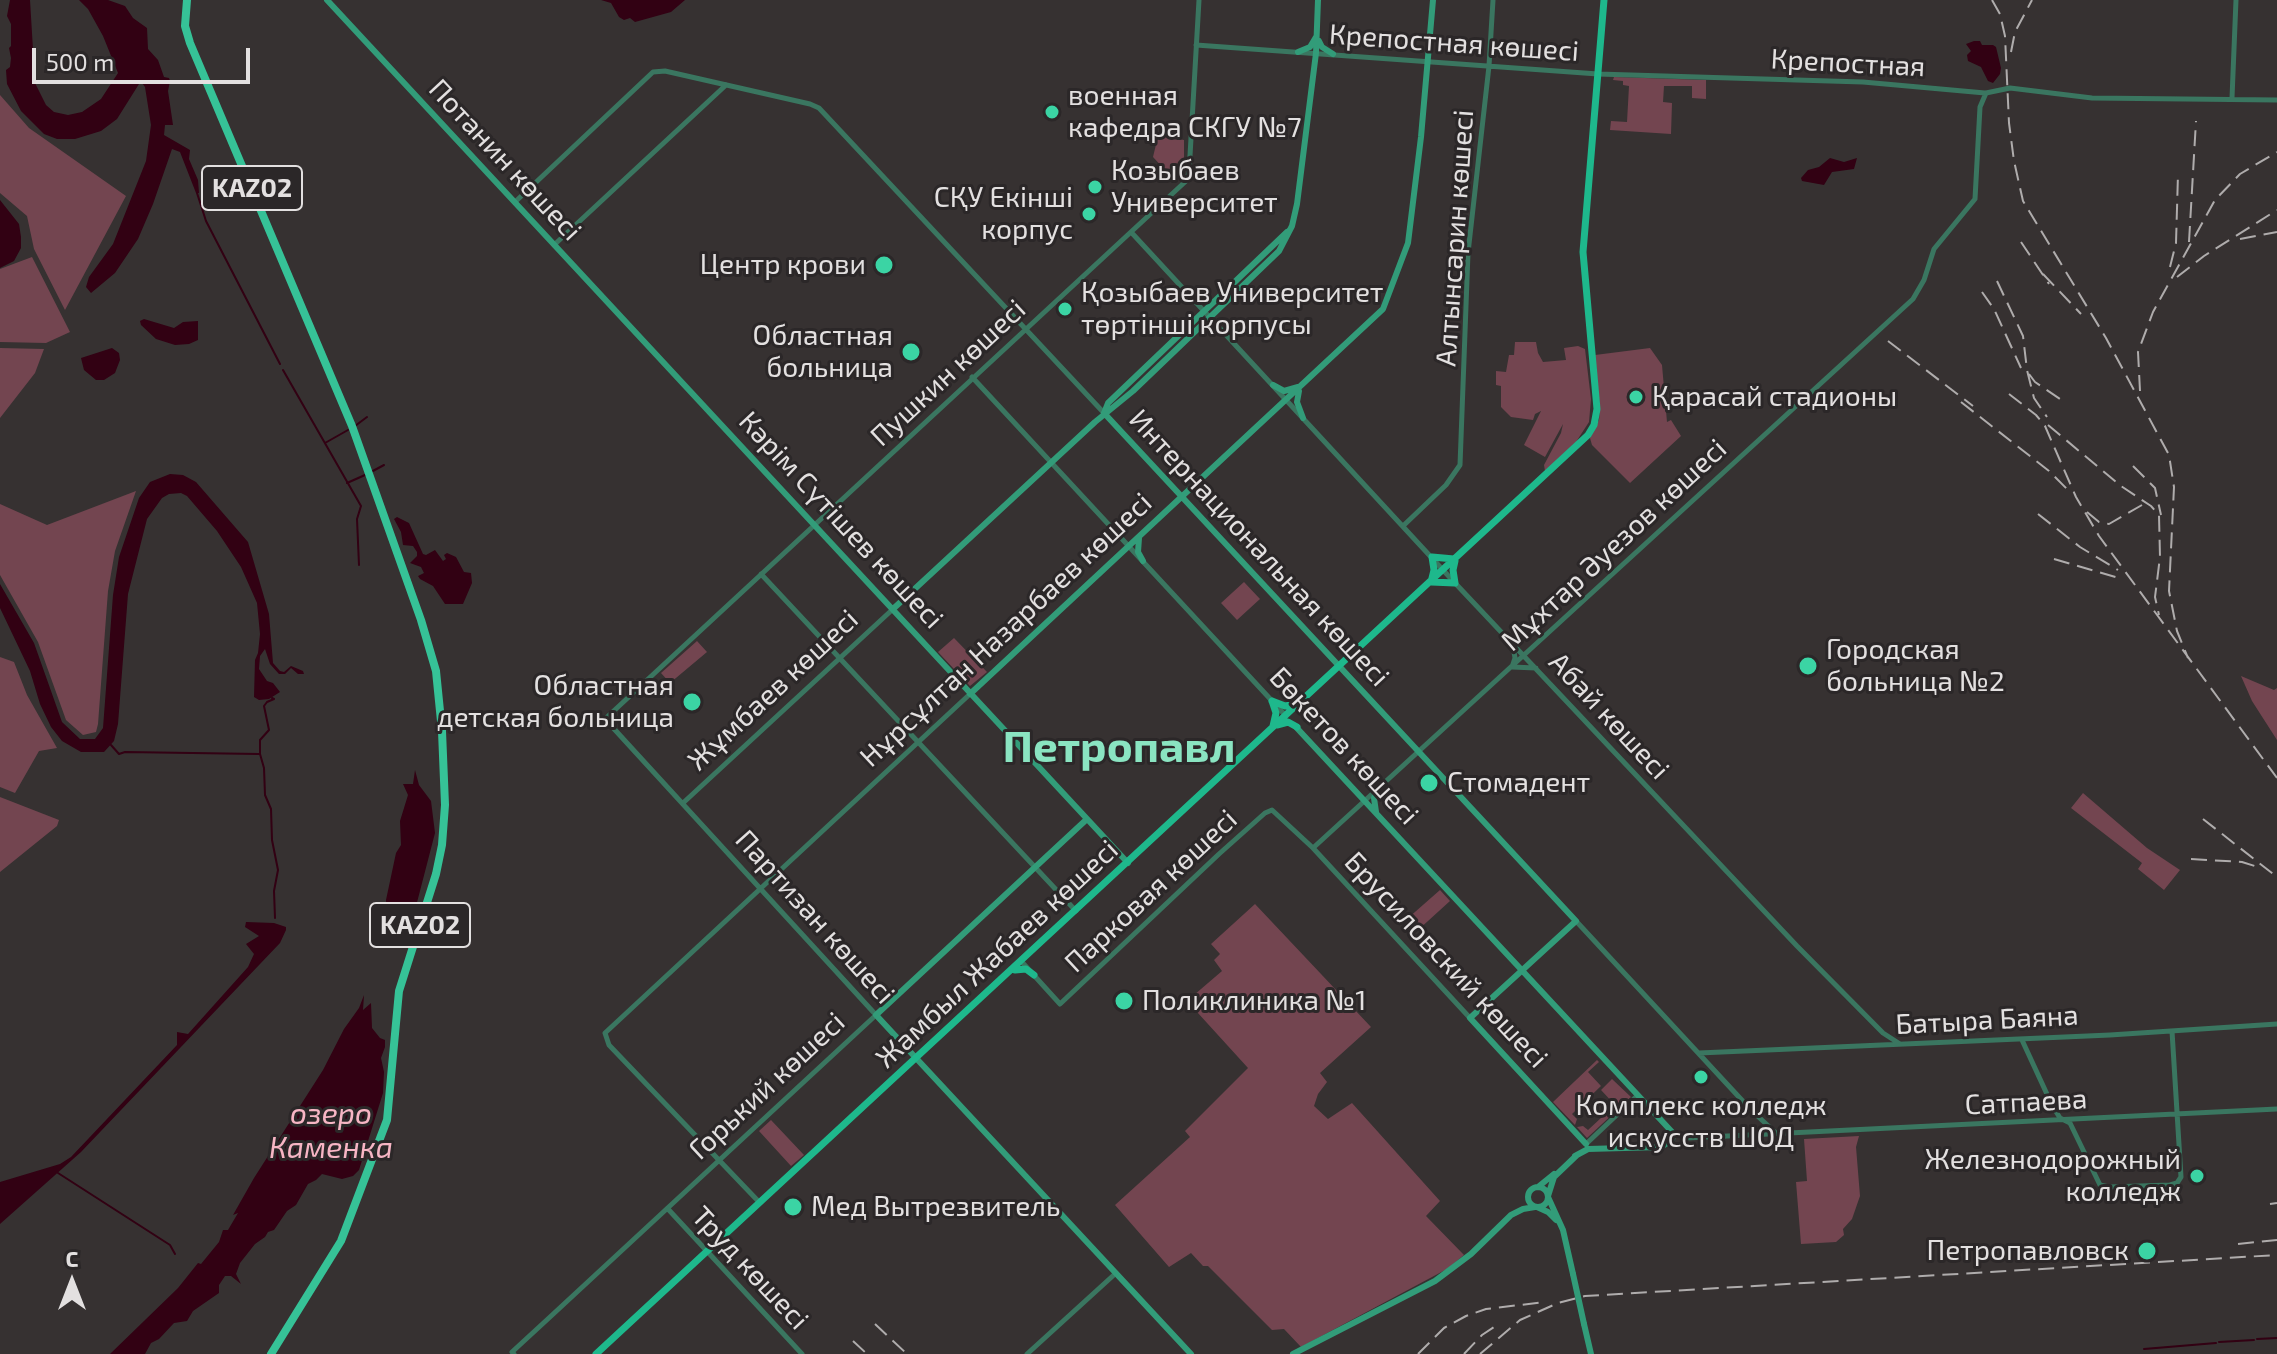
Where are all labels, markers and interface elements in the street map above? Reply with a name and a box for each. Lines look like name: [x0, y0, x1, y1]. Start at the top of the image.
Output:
street label: Крепостная көшесі: [1328, 18, 1580, 68]
scale bar: [36, 32, 254, 82]
street label: Крепостная: [1770, 42, 1926, 84]
text: 500 m: [46, 47, 114, 76]
street label: Потанин көшесі: [422, 72, 588, 248]
place label: военная кафедра СКГУ №7: [1068, 79, 1301, 145]
marker: военная кафедра СКГУ №7: [1043, 103, 1061, 121]
street label: Алтынсарин көшесі: [1429, 109, 1481, 367]
place label: Козыбаев Университет: [1111, 154, 1278, 220]
road number: KAZ02: [202, 166, 302, 210]
marker: Козыбаев Университет: [1086, 178, 1104, 196]
place label: СҚУ Екінші корпус: [934, 181, 1073, 247]
marker: СҚУ Екінші корпус: [1080, 205, 1098, 223]
place label: Центр крови: [700, 248, 866, 282]
marker: Центр крови: [873, 254, 895, 276]
place label: Қозыбаев Университет төртінші корпусы: [1081, 276, 1383, 342]
street label: Пушкин көшесі: [864, 293, 1032, 453]
marker: Қозыбаев Университет төртінші корпусы: [1056, 300, 1074, 318]
place label: Областная больница: [753, 319, 893, 385]
marker: Областная больница: [900, 341, 922, 363]
place label: Қарасай стадионы: [1652, 380, 1897, 414]
marker: Қарасай стадионы: [1627, 388, 1645, 406]
street label: Интернациональная көшесі: [1122, 403, 1396, 693]
street label: Кәрім Сүтішев көшесі: [732, 405, 950, 635]
street label: Мұхтар Әуезов көшесі: [1495, 432, 1733, 658]
street label: Нұрсұлтан Назарбаев көшесі: [853, 486, 1159, 774]
street label: Жұмбаев көшесі: [681, 603, 865, 777]
place label: Городская больница №2: [1826, 633, 2005, 699]
street label: Абай көшесі: [1542, 646, 1676, 786]
marker: Городская больница №2: [1797, 655, 1819, 677]
street label: Бөкетов көшесі: [1263, 660, 1425, 832]
place label: Областная детская больница: [437, 669, 674, 735]
marker: Областная детская больница: [681, 691, 703, 713]
district label: Петропавл: [1003, 721, 1235, 773]
place label: Стомадент: [1447, 766, 1590, 800]
marker: Стомадент: [1418, 772, 1440, 794]
street label: Парковая көшесі: [1058, 803, 1244, 979]
street label: Партизан көшесі: [728, 823, 902, 1011]
street label: Жамбыл Жабаев көшесі: [869, 833, 1125, 1075]
street label: Брусиловский көшесі: [1337, 845, 1555, 1075]
road number: KAZ02: [370, 903, 470, 947]
place label: Поликлиника №1: [1142, 984, 1366, 1018]
marker: Поликлиника №1: [1113, 990, 1135, 1012]
street label: Батыра Баяна: [1895, 998, 2079, 1042]
street label: Горький көшесі: [682, 1005, 852, 1167]
marker: Комплекс колледж искусств ШОД: [1692, 1068, 1710, 1086]
street label: Сатпаева: [1964, 1082, 2088, 1122]
place label: Комплекс колледж искусств ШОД: [1576, 1089, 1826, 1155]
water label: озеро Каменка: [269, 1096, 393, 1166]
place label: Железнодорожный колледж: [1924, 1143, 2181, 1209]
marker: Железнодорожный колледж: [2188, 1167, 2206, 1185]
place label: Мед Вытрезвитель: [811, 1190, 1060, 1224]
marker: Мед Вытрезвитель: [782, 1196, 804, 1218]
street label: Труд көшесі: [685, 1200, 815, 1336]
place label: Петропавловск: [1927, 1234, 2129, 1268]
marker: Петропавловск: [2136, 1240, 2158, 1262]
north arrow: [32, 1242, 112, 1322]
text: С: [66, 1245, 78, 1271]

